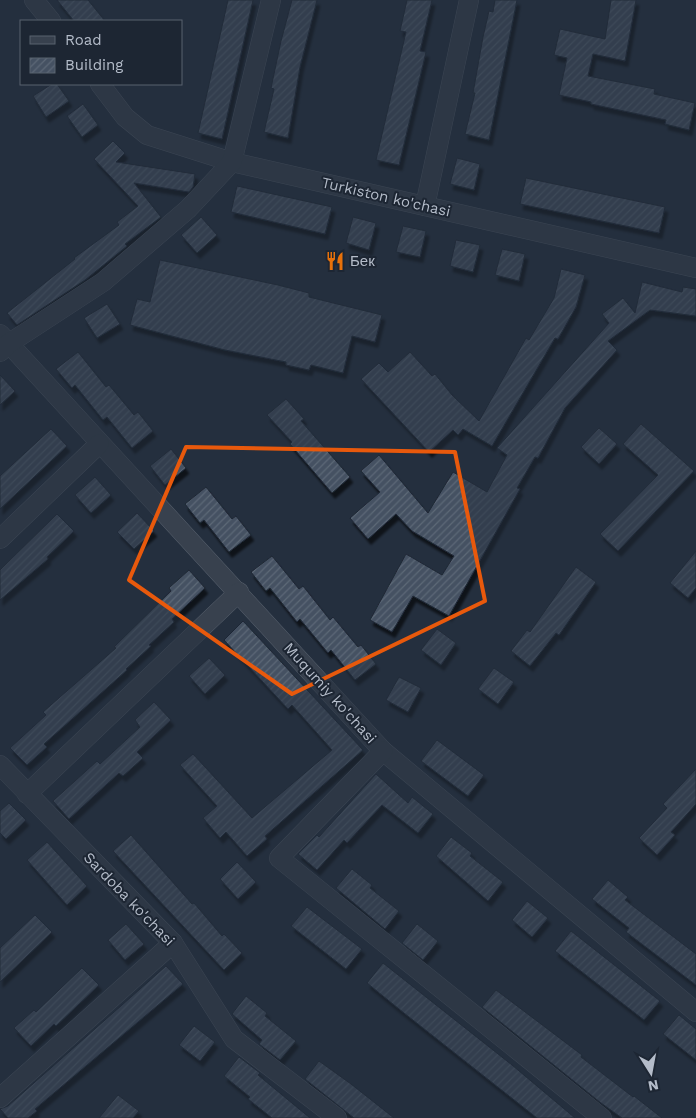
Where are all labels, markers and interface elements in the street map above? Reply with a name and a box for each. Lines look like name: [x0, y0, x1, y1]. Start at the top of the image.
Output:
legend: [20, 20, 182, 85]
text: Road: [65, 31, 102, 49]
text: Building: [65, 56, 123, 74]
street label: Turkiston ko'chasi: [320, 173, 452, 221]
restaurant icon: Бек: [324, 250, 346, 272]
place label: Бек: [350, 252, 375, 270]
street label: Muqumiy ko'chasi: [280, 639, 380, 747]
street label: Sardoba ko'chasi: [80, 848, 178, 950]
north arrow: [626, 1048, 676, 1098]
text: N: [647, 1077, 660, 1095]

